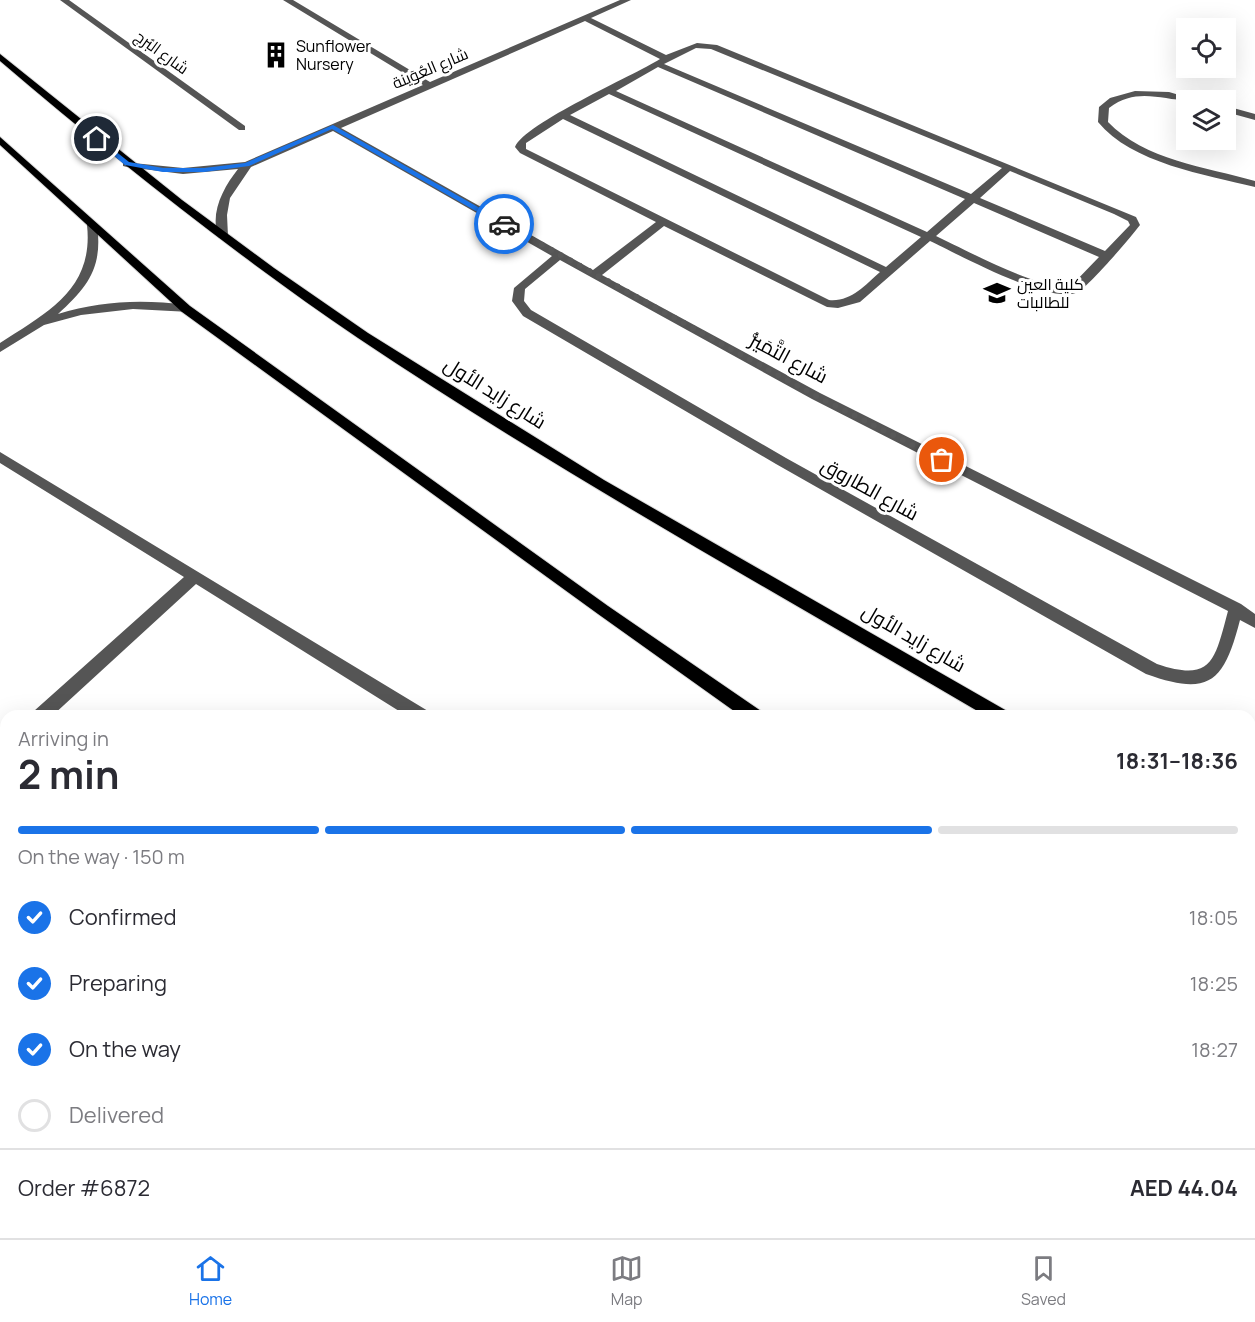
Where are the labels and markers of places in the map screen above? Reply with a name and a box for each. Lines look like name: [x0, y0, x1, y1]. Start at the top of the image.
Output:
place label: Sunflower Nursery: [296, 35, 371, 75]
building icon: Sunflower Nursery: [261, 40, 291, 70]
pin: [71, 113, 122, 164]
place label: كلية العين للطالبات: [1017, 273, 1084, 313]
school or university icon: كلية العين للطالبات: [982, 278, 1012, 308]
pin: [916, 434, 967, 485]

